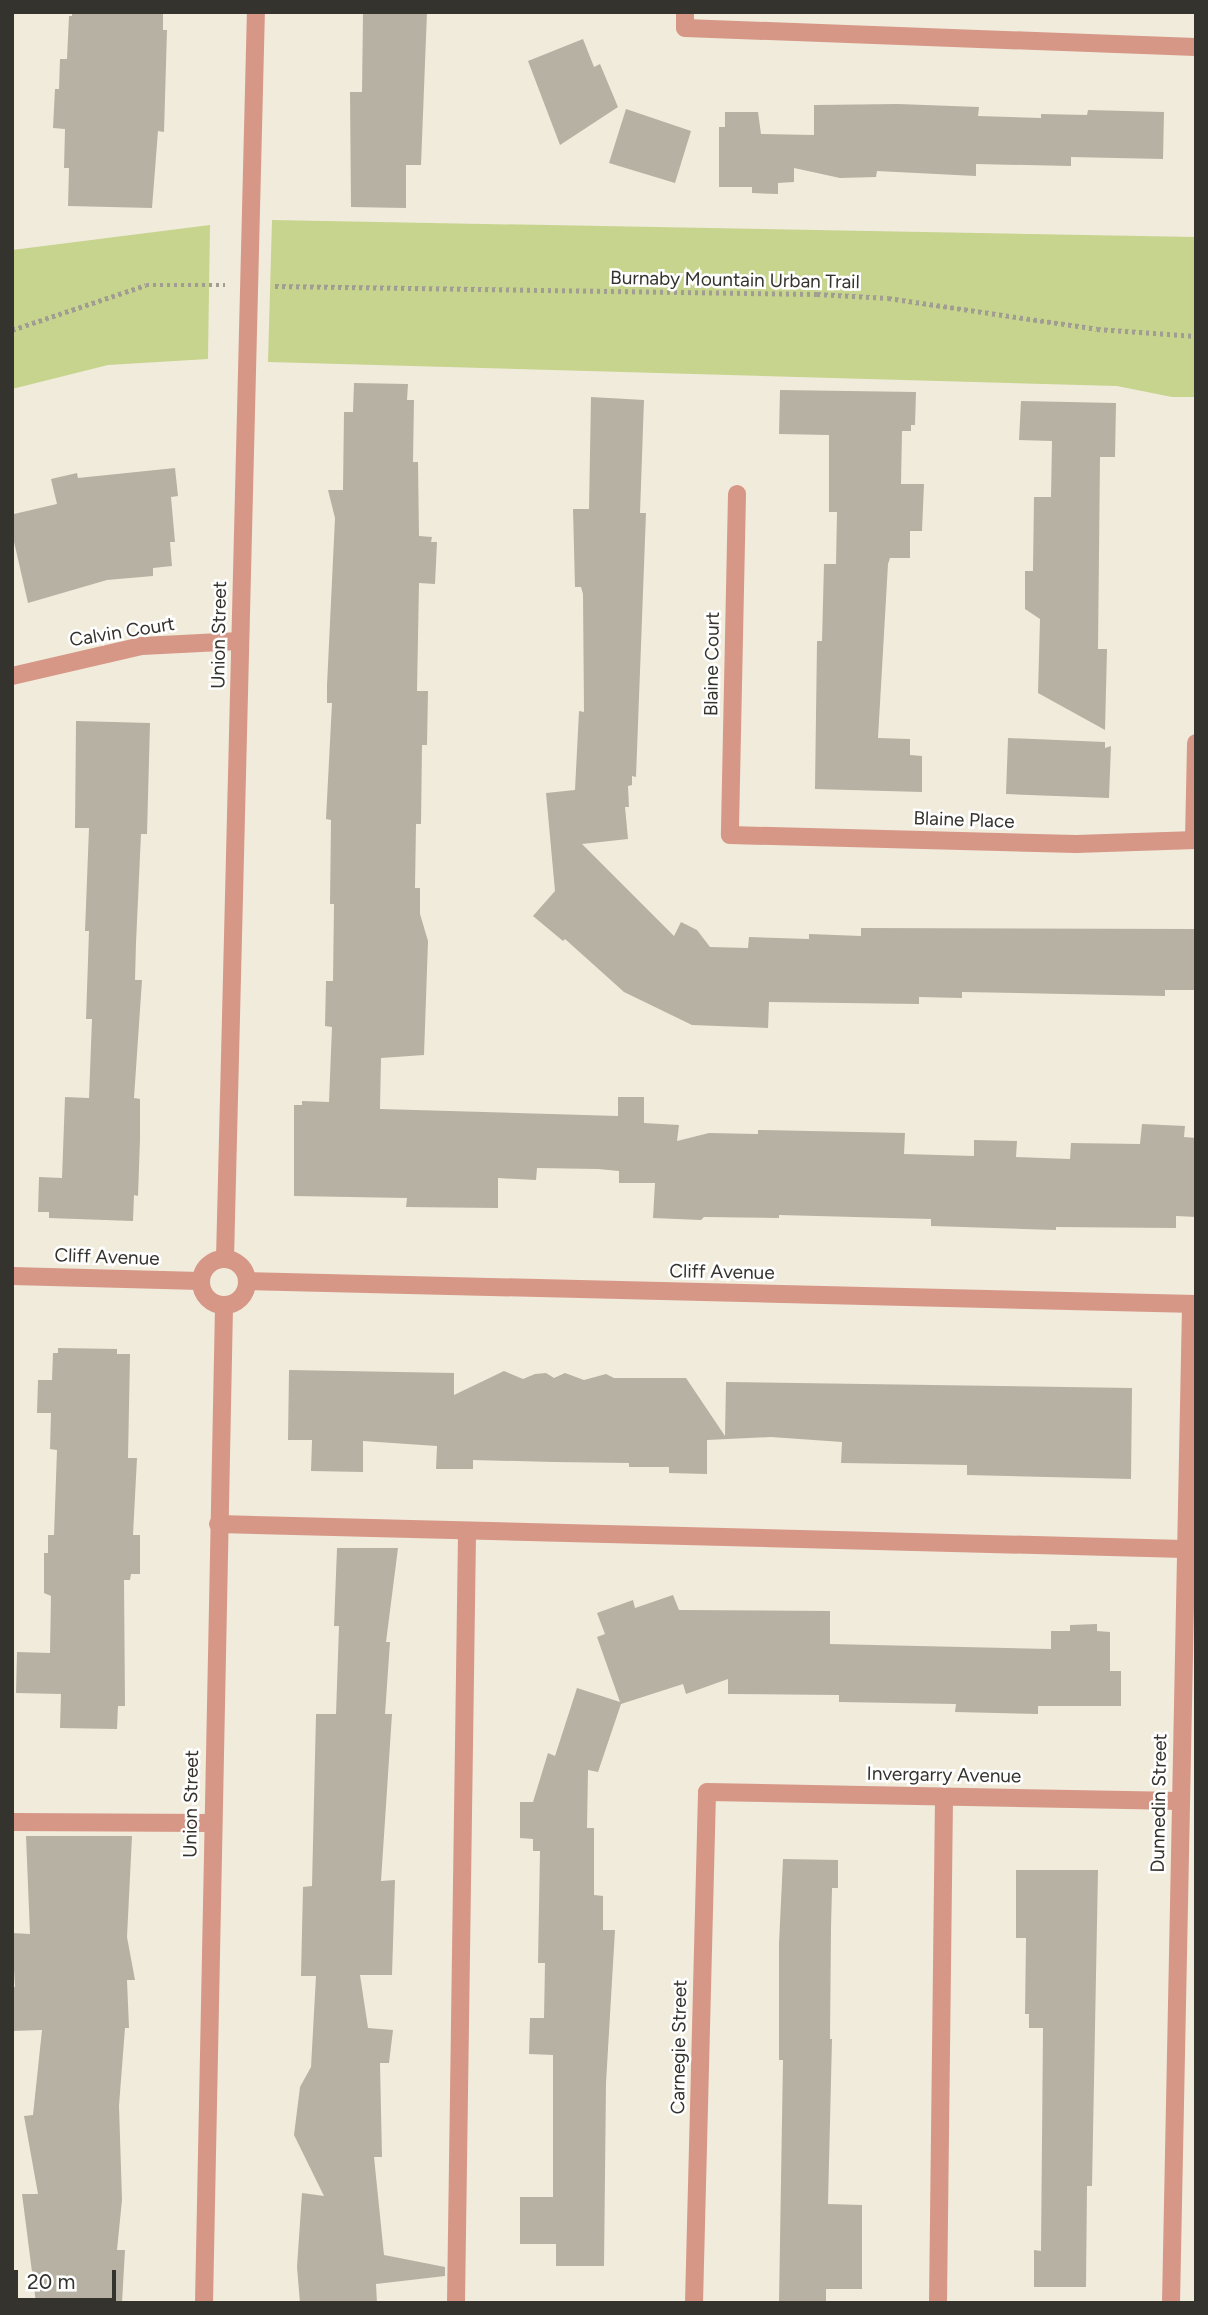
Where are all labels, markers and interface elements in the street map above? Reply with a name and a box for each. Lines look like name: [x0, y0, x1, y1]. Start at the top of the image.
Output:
street label: Burnaby Mountain Urban Trail: [610, 266, 860, 294]
street label: Union Street: [207, 581, 231, 689]
street label: Calvin Court: [68, 612, 176, 652]
street label: Blaine Court: [700, 612, 724, 716]
street label: Blaine Place: [913, 807, 1015, 833]
street label: Cliff Avenue: [54, 1244, 160, 1270]
street label: Cliff Avenue: [669, 1260, 775, 1284]
street label: Dunnedin Street: [1146, 1733, 1172, 1873]
street label: Union Street: [179, 1750, 203, 1858]
street label: Invergarry Avenue: [866, 1762, 1022, 1788]
street label: Carnegie Street: [666, 1980, 692, 2114]
scale bar: [18, 2256, 119, 2300]
text: 20 m: [27, 2269, 75, 2294]

